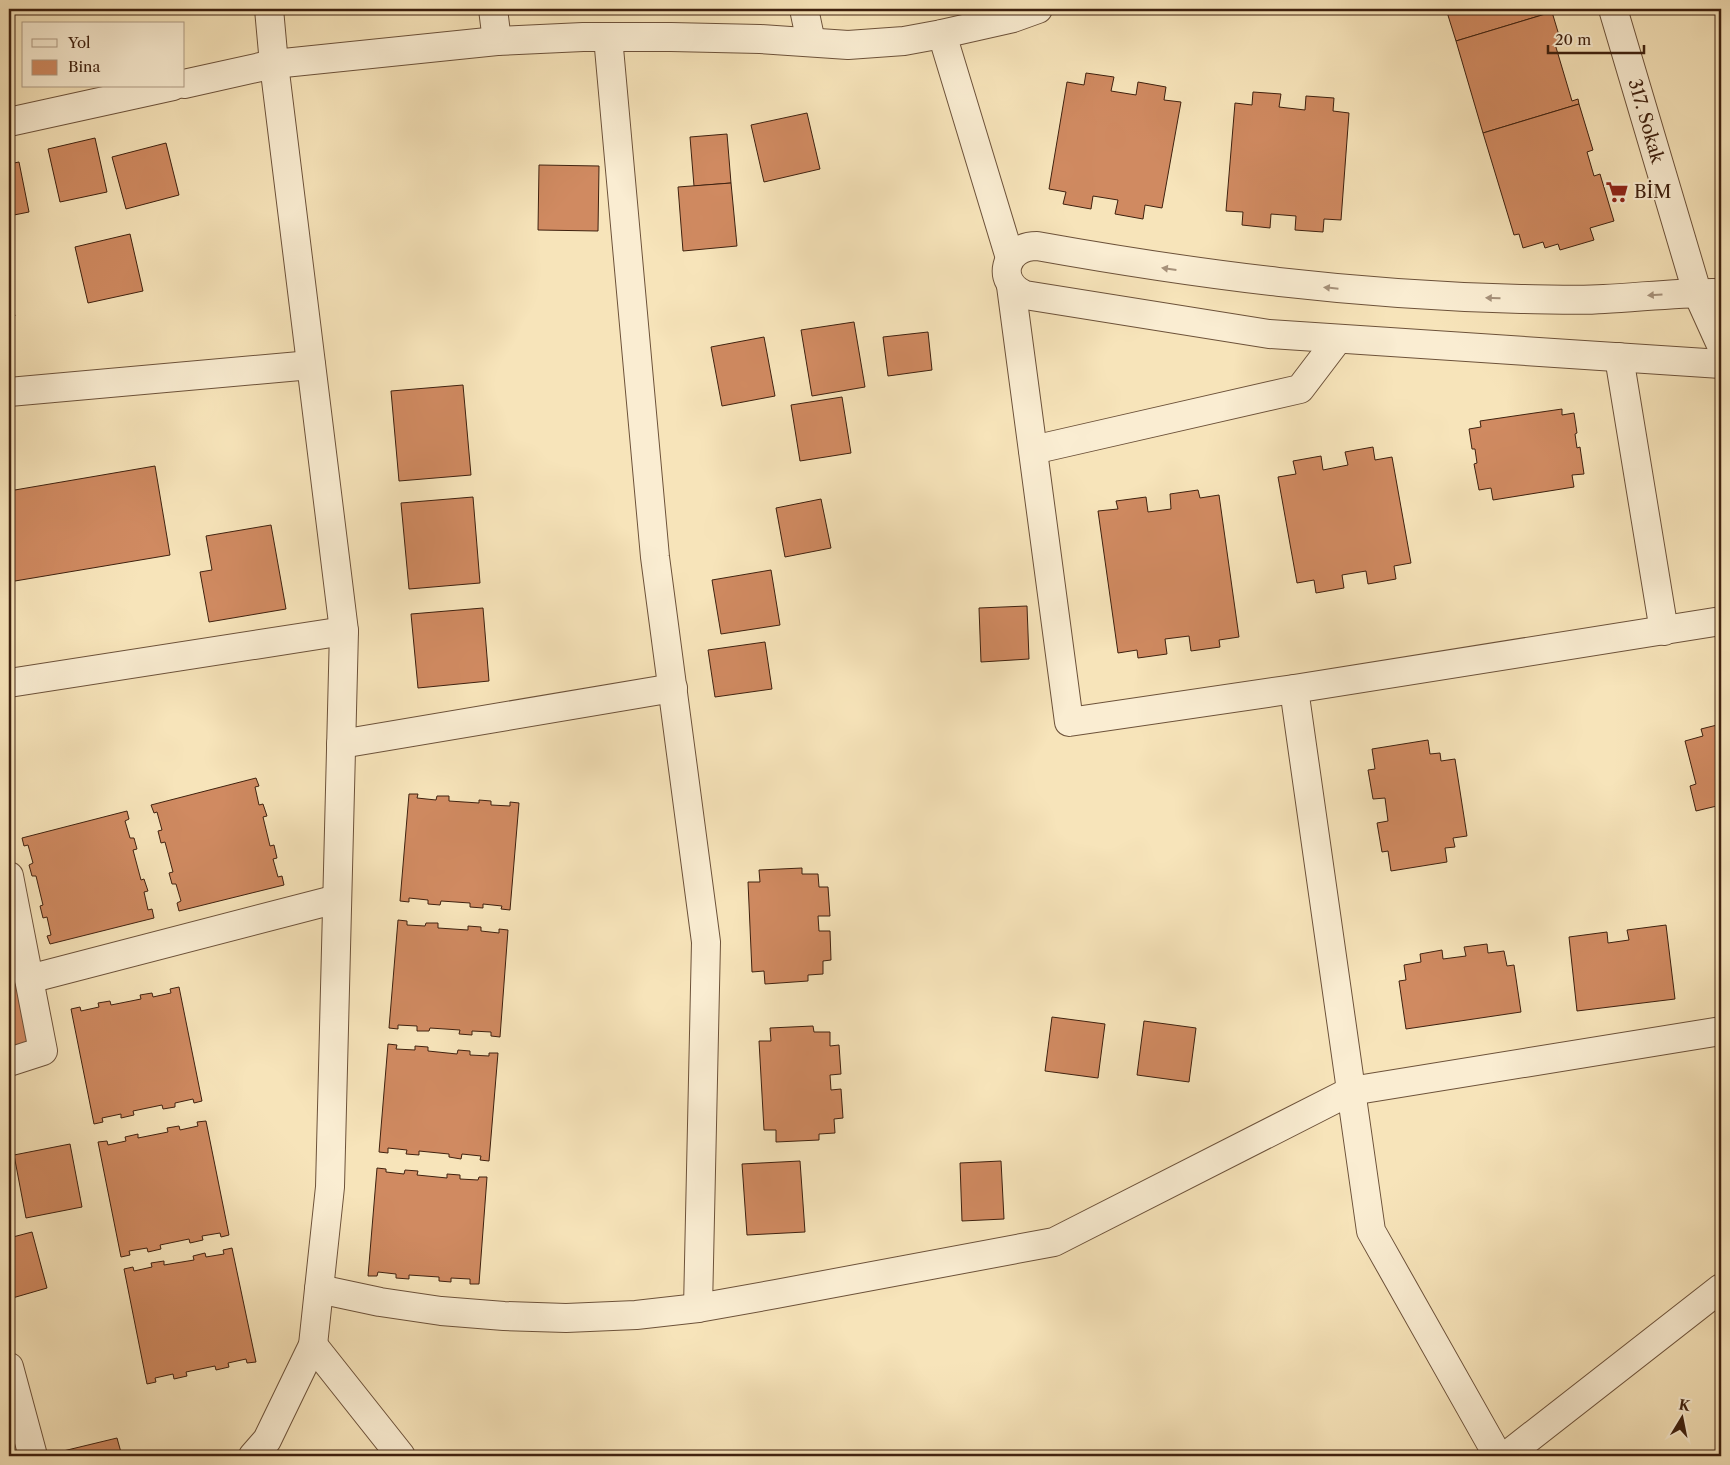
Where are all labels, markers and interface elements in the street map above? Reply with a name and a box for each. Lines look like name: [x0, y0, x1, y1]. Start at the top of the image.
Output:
legend: [22, 22, 185, 88]
scale bar: [1548, 22, 1644, 54]
text: 20 m: [1555, 30, 1591, 49]
text: Yol: [67, 33, 91, 52]
text: Bina: [68, 57, 100, 76]
street label: 317. Sokak: [1623, 76, 1669, 167]
supermarket icon: BİM: [1604, 179, 1630, 205]
place label: BİM: [1634, 180, 1671, 203]
one-way arrow: [1161, 265, 1177, 273]
one-way arrow: [1322, 284, 1338, 292]
one-way arrow: [1647, 292, 1663, 300]
one-way arrow: [1485, 294, 1501, 302]
north arrow: [1658, 1392, 1708, 1442]
text: K: [1677, 1395, 1692, 1415]

